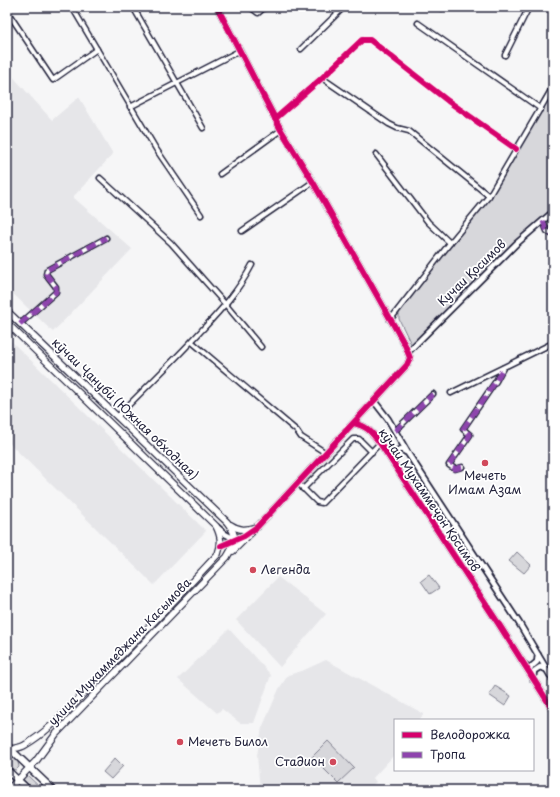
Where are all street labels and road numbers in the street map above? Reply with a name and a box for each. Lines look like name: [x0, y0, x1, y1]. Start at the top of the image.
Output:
street label: Кучаи Қосимов: [433, 235, 510, 310]
street label: кӯчаи Ҷанубӣ (Южная обходная): [48, 333, 203, 483]
street label: кӯчаи Мухаммеҷон Қосимов: [375, 424, 485, 575]
street label: улица Мухаммеджана Касымова: [44, 573, 195, 729]

